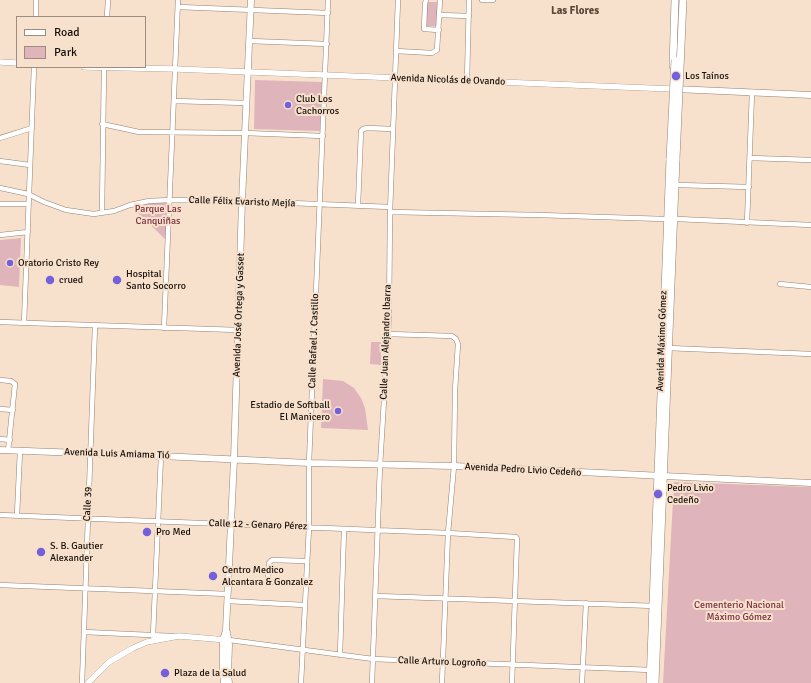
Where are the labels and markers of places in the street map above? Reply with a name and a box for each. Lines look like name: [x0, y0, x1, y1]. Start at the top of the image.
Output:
marker: Los Taínos: [670, 70, 682, 82]
place label: Los Taínos: [685, 70, 729, 82]
place label: Club Los Cachorros: [296, 93, 339, 116]
marker: Club Los Cachorros: [283, 100, 293, 110]
place label: Oratorio Cristo Rey: [18, 257, 99, 269]
marker: Oratorio Cristo Rey: [5, 258, 15, 268]
place label: Hospital Santo Socorro: [126, 268, 186, 292]
marker: crued: [44, 274, 56, 286]
place label: crued: [59, 274, 83, 286]
marker: Hospital Santo Socorro: [111, 274, 123, 286]
place label: Estadio de Softball El Manicero: [250, 399, 330, 422]
marker: Estadio de Softball El Manicero: [333, 406, 343, 416]
place label: Pedro Livio Cedeño: [667, 482, 714, 506]
marker: Pedro Livio Cedeño: [652, 488, 664, 500]
marker: Pro Med: [141, 526, 153, 538]
place label: Pro Med: [156, 526, 191, 538]
place label: S. B. Gautier Alexander: [50, 540, 103, 564]
marker: S. B. Gautier Alexander: [35, 546, 47, 558]
place label: Centro Medico Alcantara & Gonzalez: [222, 564, 313, 588]
marker: Centro Medico Alcantara & Gonzalez: [207, 570, 219, 582]
marker: Plaza de la Salud: [159, 667, 171, 679]
place label: Plaza de la Salud: [174, 667, 246, 679]

